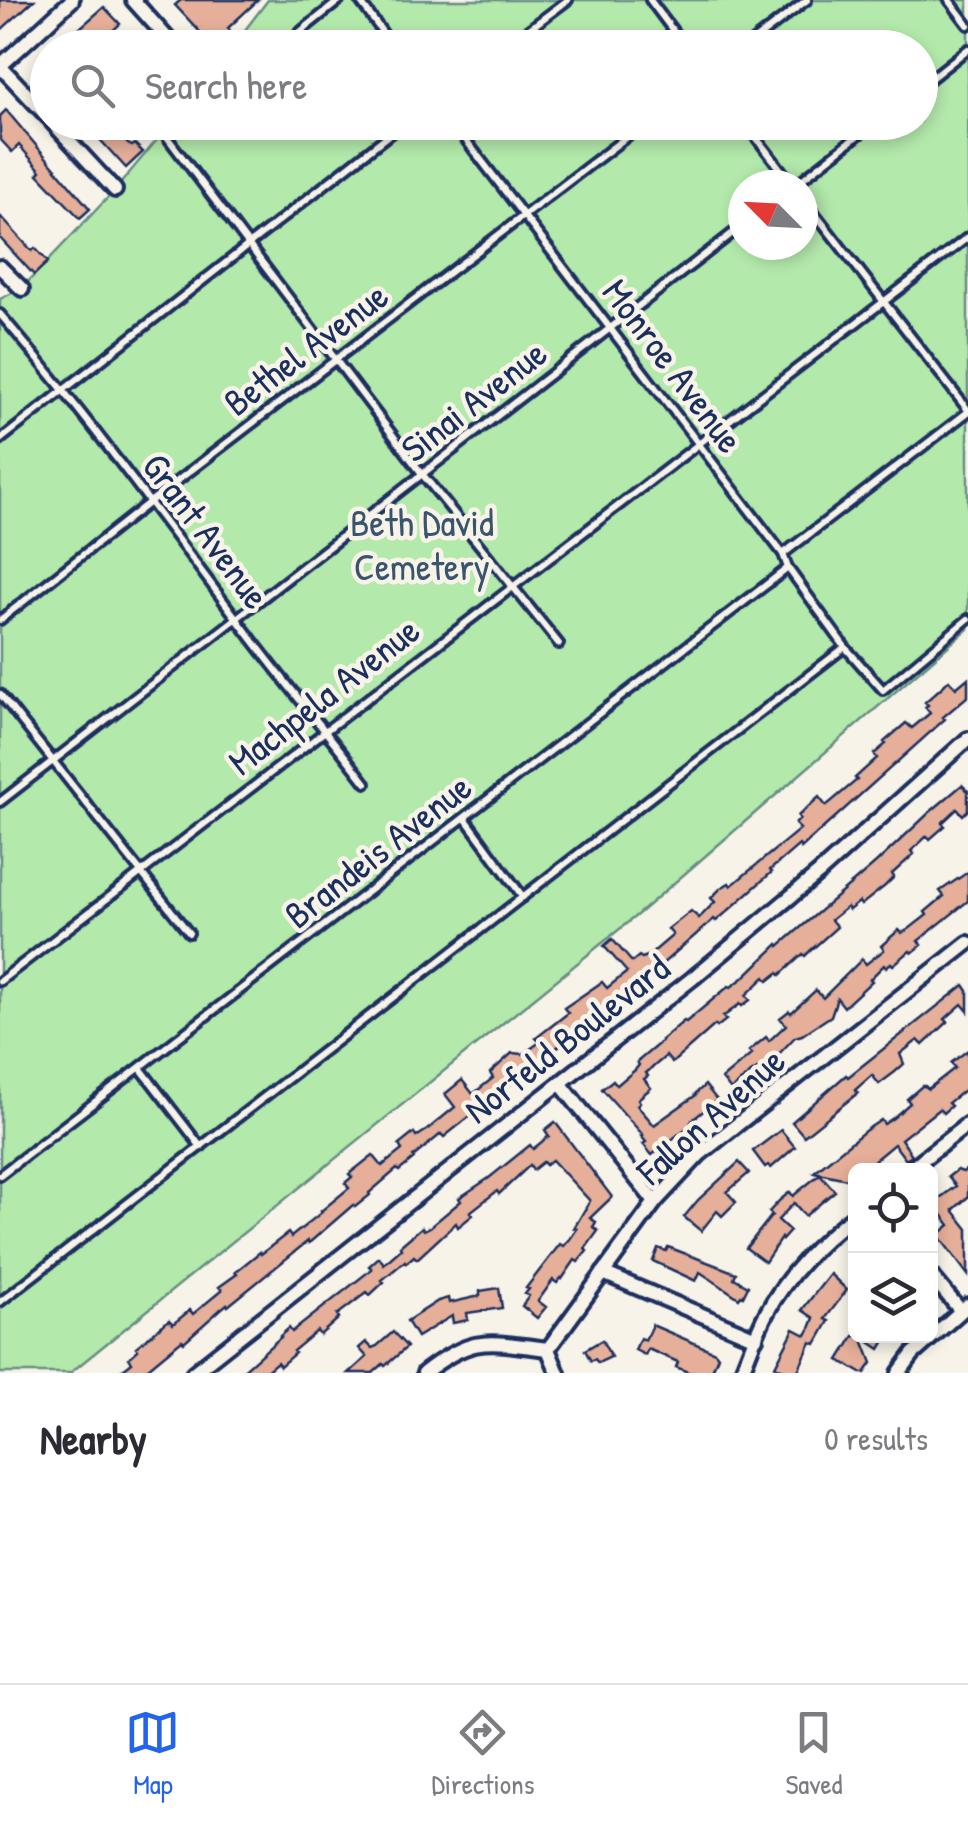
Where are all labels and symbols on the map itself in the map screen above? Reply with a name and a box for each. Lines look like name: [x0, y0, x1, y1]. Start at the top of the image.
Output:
north arrow: [728, 170, 818, 260]
street label: Monroe Avenue: [591, 268, 756, 463]
street label: Bethel Avenue: [212, 269, 398, 427]
street label: Sinai Avenue: [390, 327, 557, 474]
street label: Grant Avenue: [131, 442, 283, 619]
park label: Beth David Cemetery: [350, 496, 494, 592]
street label: Machpela Avenue: [217, 604, 430, 786]
street label: Brandeis Avenue: [273, 761, 482, 940]
street label: Norfeld Boulevard: [453, 942, 680, 1135]
street label: Fallon Avenue: [624, 1035, 796, 1197]

